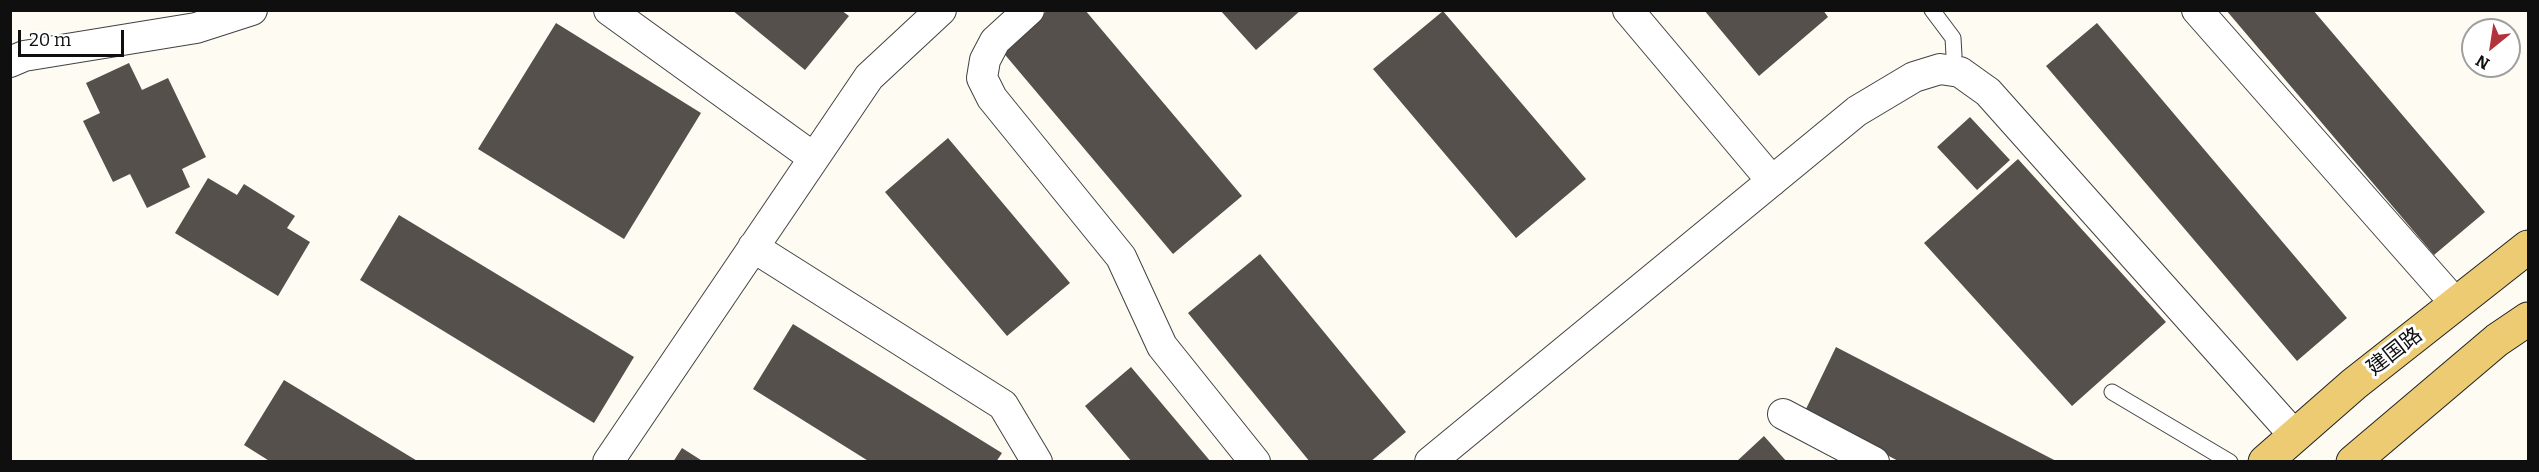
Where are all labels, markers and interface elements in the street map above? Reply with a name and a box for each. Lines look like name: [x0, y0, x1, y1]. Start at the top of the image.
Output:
scale bar: [21, 18, 128, 56]
north arrow: [2461, 18, 2521, 78]
text: 20 m: [29, 29, 71, 51]
text: N: [2473, 51, 2493, 74]
street label: 建国路: [2362, 323, 2428, 381]

